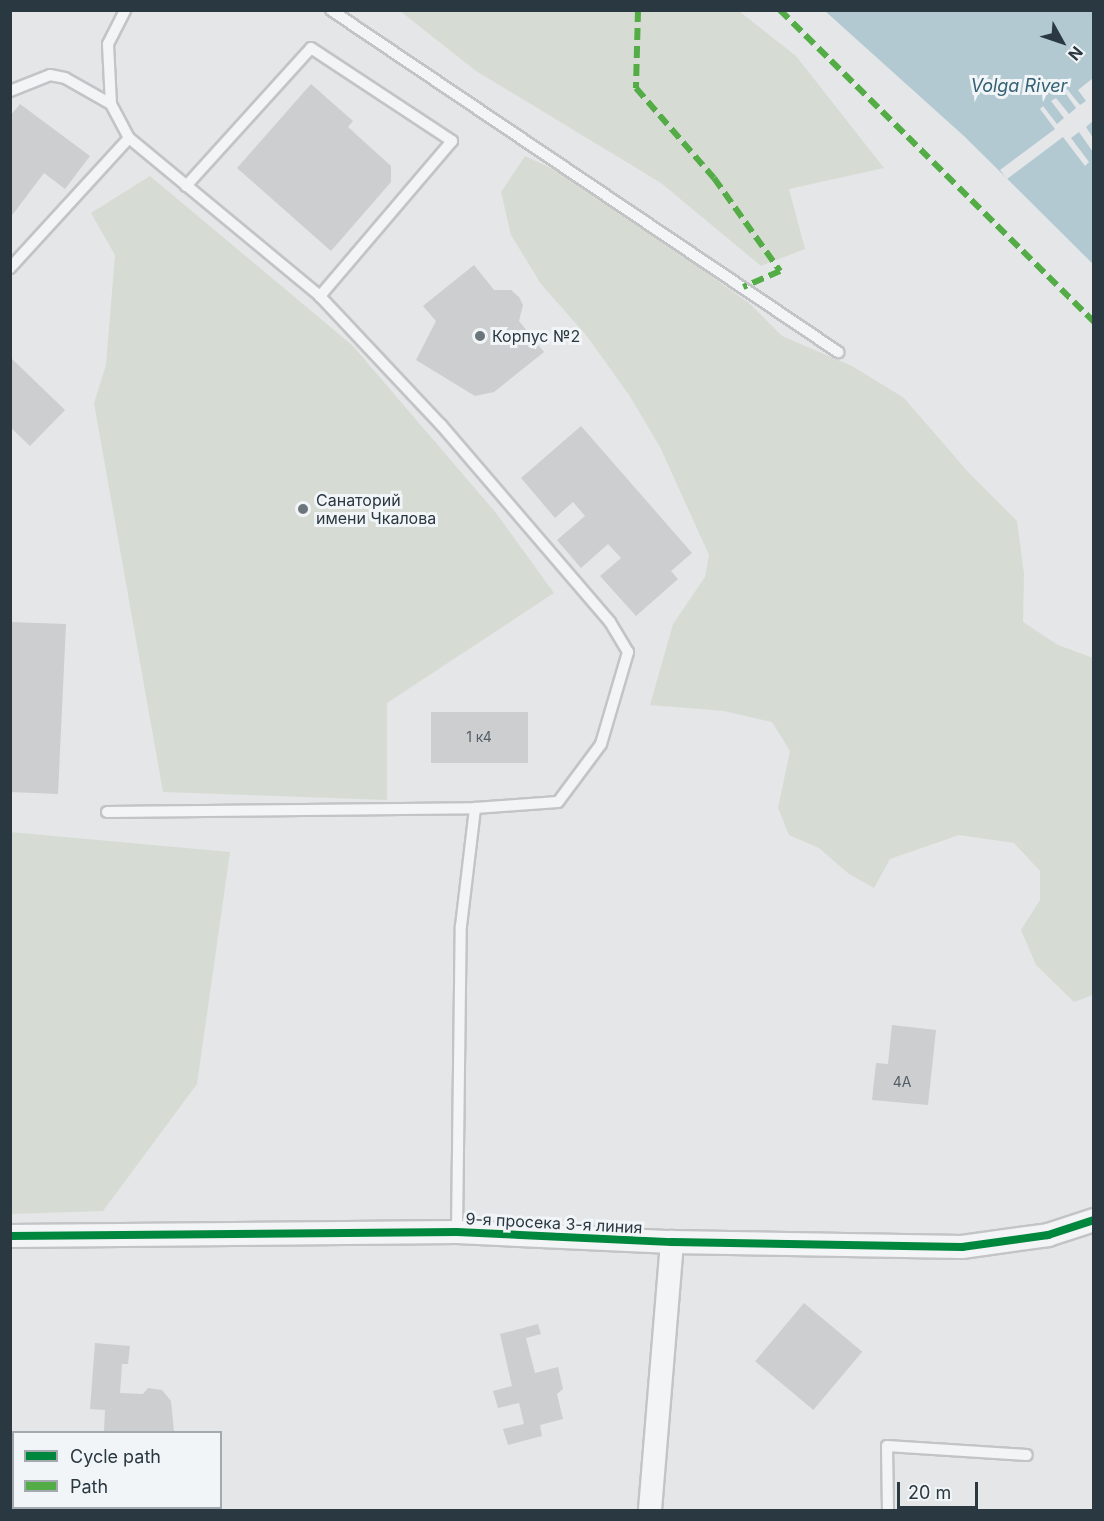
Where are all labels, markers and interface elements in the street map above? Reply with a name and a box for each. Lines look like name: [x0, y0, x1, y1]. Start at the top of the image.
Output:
north arrow: [1032, 12, 1092, 72]
text: N: [1064, 42, 1087, 65]
water label: Volga River: [971, 75, 1067, 97]
place label: Корпус №2: [492, 326, 580, 346]
marker: Корпус №2: [473, 329, 487, 343]
place label: Санаторий имени Чкалова: [316, 490, 436, 528]
marker: Санаторий имени Чкалова: [294, 500, 312, 518]
house number: 1 к4: [466, 729, 492, 745]
house number: 4А: [893, 1074, 911, 1090]
street label: 9-я просека 3-я линия: [465, 1209, 643, 1237]
legend: [12, 1431, 222, 1509]
text: Cycle path: [70, 1446, 161, 1467]
scale bar: [900, 1470, 981, 1508]
text: Path: [70, 1476, 108, 1497]
text: 20 m: [908, 1482, 951, 1503]

